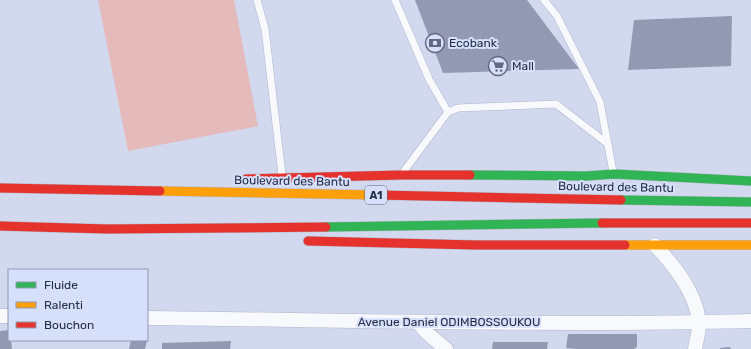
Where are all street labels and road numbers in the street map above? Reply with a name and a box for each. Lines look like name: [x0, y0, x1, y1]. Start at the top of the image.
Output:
street label: Boulevard des Bantu: [234, 173, 350, 189]
street label: Boulevard des Bantu: [558, 179, 674, 195]
road number: A1: [365, 186, 387, 204]
street label: Avenue Daniel ODIMBOSSOUKOU: [358, 315, 540, 329]

